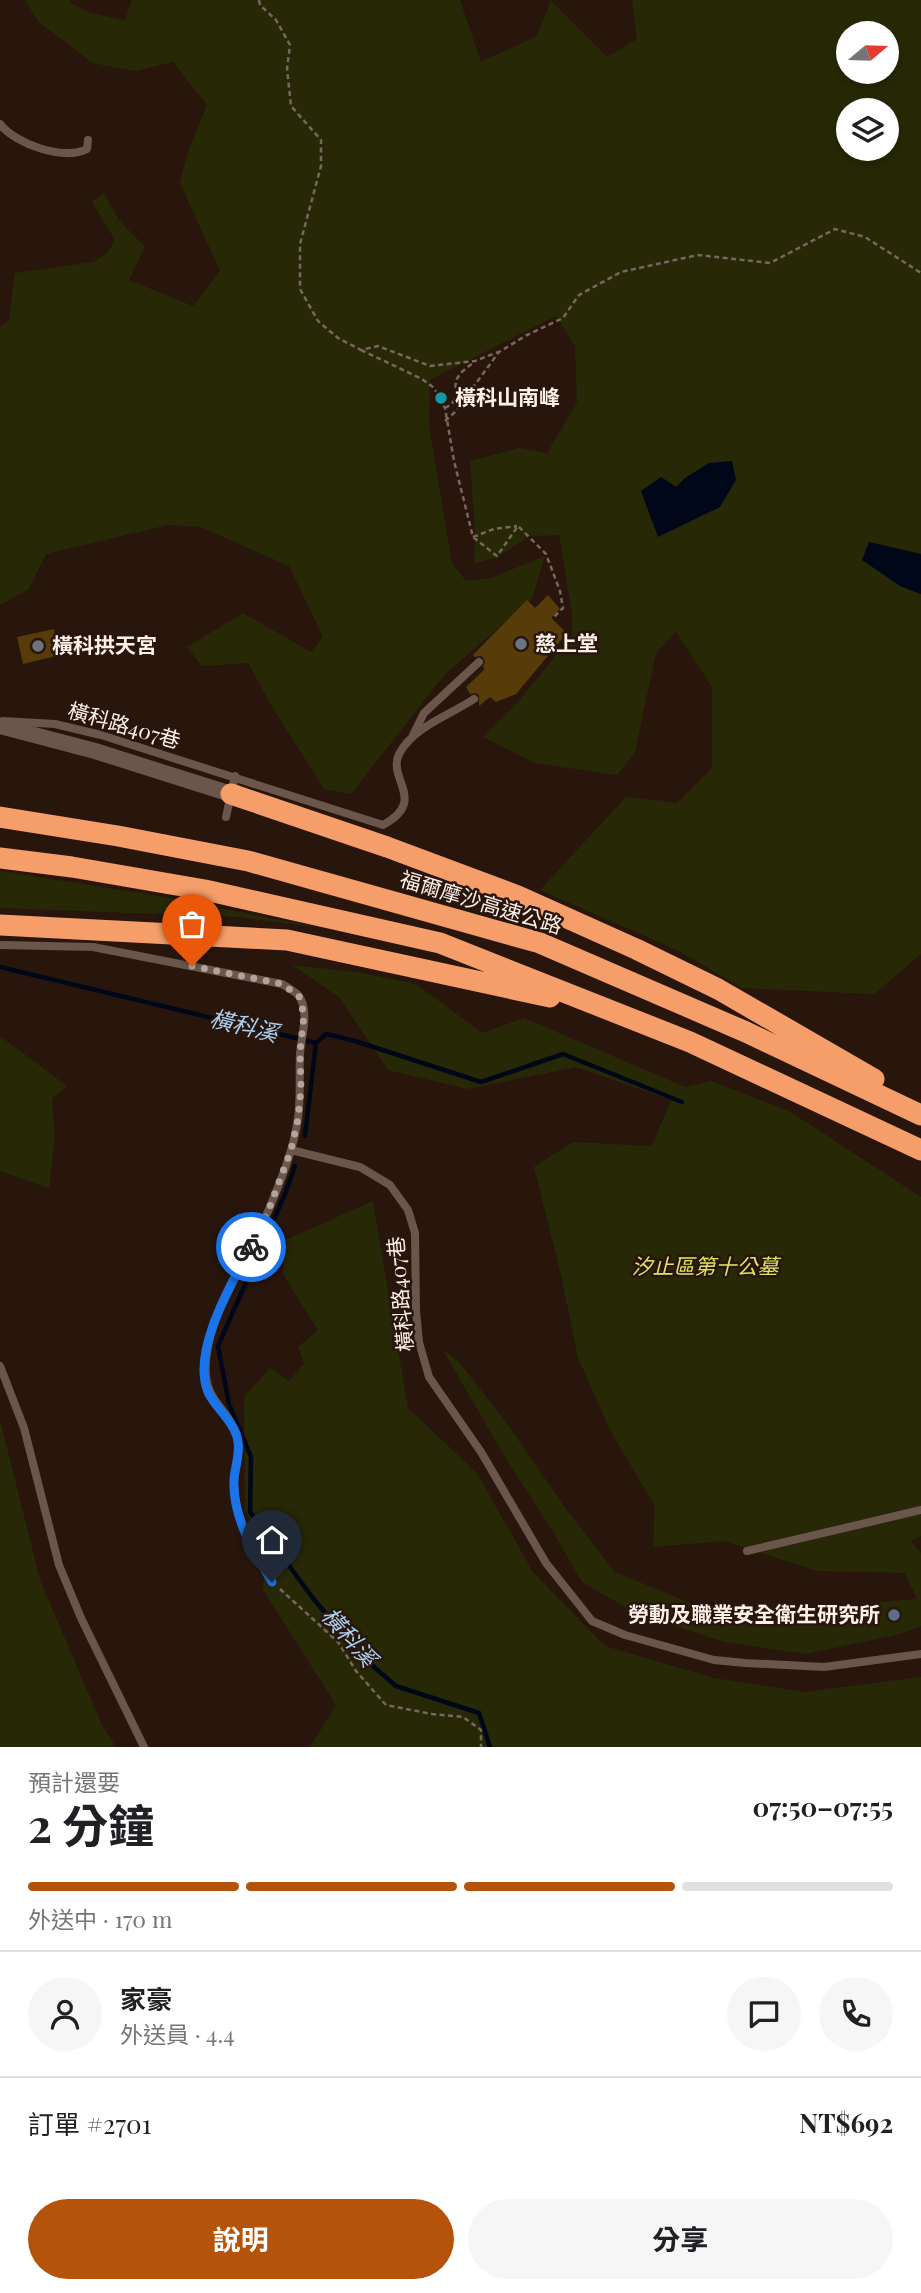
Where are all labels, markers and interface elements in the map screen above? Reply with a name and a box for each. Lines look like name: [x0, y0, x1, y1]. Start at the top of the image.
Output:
north arrow: [836, 21, 900, 84]
map controls: [836, 21, 899, 161]
button: layers: [836, 98, 899, 161]
place label: 橫科山南峰: [455, 382, 560, 410]
marker: 橫科山南峰: [433, 390, 449, 406]
place label: 慈上堂: [535, 628, 598, 656]
place label: 橫科拱天宮: [52, 630, 157, 658]
marker: 慈上堂: [513, 636, 529, 652]
marker: 橫科拱天宮: [30, 638, 46, 654]
street label: 橫科路407巷: [65, 695, 184, 753]
street label: 福爾摩沙高速公路: [397, 863, 566, 939]
pin: [162, 894, 222, 966]
icon: bag: [173, 905, 211, 943]
water label: 橫科溪: [207, 1001, 284, 1049]
courier: [216, 1212, 286, 1282]
icon: bike: [232, 1228, 270, 1266]
street label: 橫科路407巷: [380, 1235, 418, 1353]
park label: 汐止區第十公墓: [632, 1251, 781, 1279]
pin: [242, 1510, 302, 1582]
icon: home: [253, 1521, 291, 1559]
place label: 勞動及職業安全衛生研究所: [628, 1599, 880, 1627]
water label: 橫科溪: [316, 1600, 386, 1674]
marker: 勞動及職業安全衛生研究所: [886, 1607, 902, 1623]
text: 預計還要: [28, 1766, 120, 1797]
text: 07:50–07:55: [752, 1789, 893, 1824]
text: 2 分鐘: [28, 1793, 154, 1855]
text: 外送中 · 170 m: [28, 1903, 172, 1934]
button: person: [28, 1977, 102, 2051]
button: chat: [727, 1977, 801, 2051]
button: phone: [819, 1977, 893, 2051]
text: 家豪: [120, 1981, 172, 2016]
text: 外送員 · 4.4: [120, 2018, 235, 2049]
text: NT$692: [799, 2105, 893, 2140]
text: 訂單 #2701: [28, 2106, 151, 2141]
button: 說明: [28, 2199, 454, 2279]
button: 分享: [468, 2199, 893, 2279]

